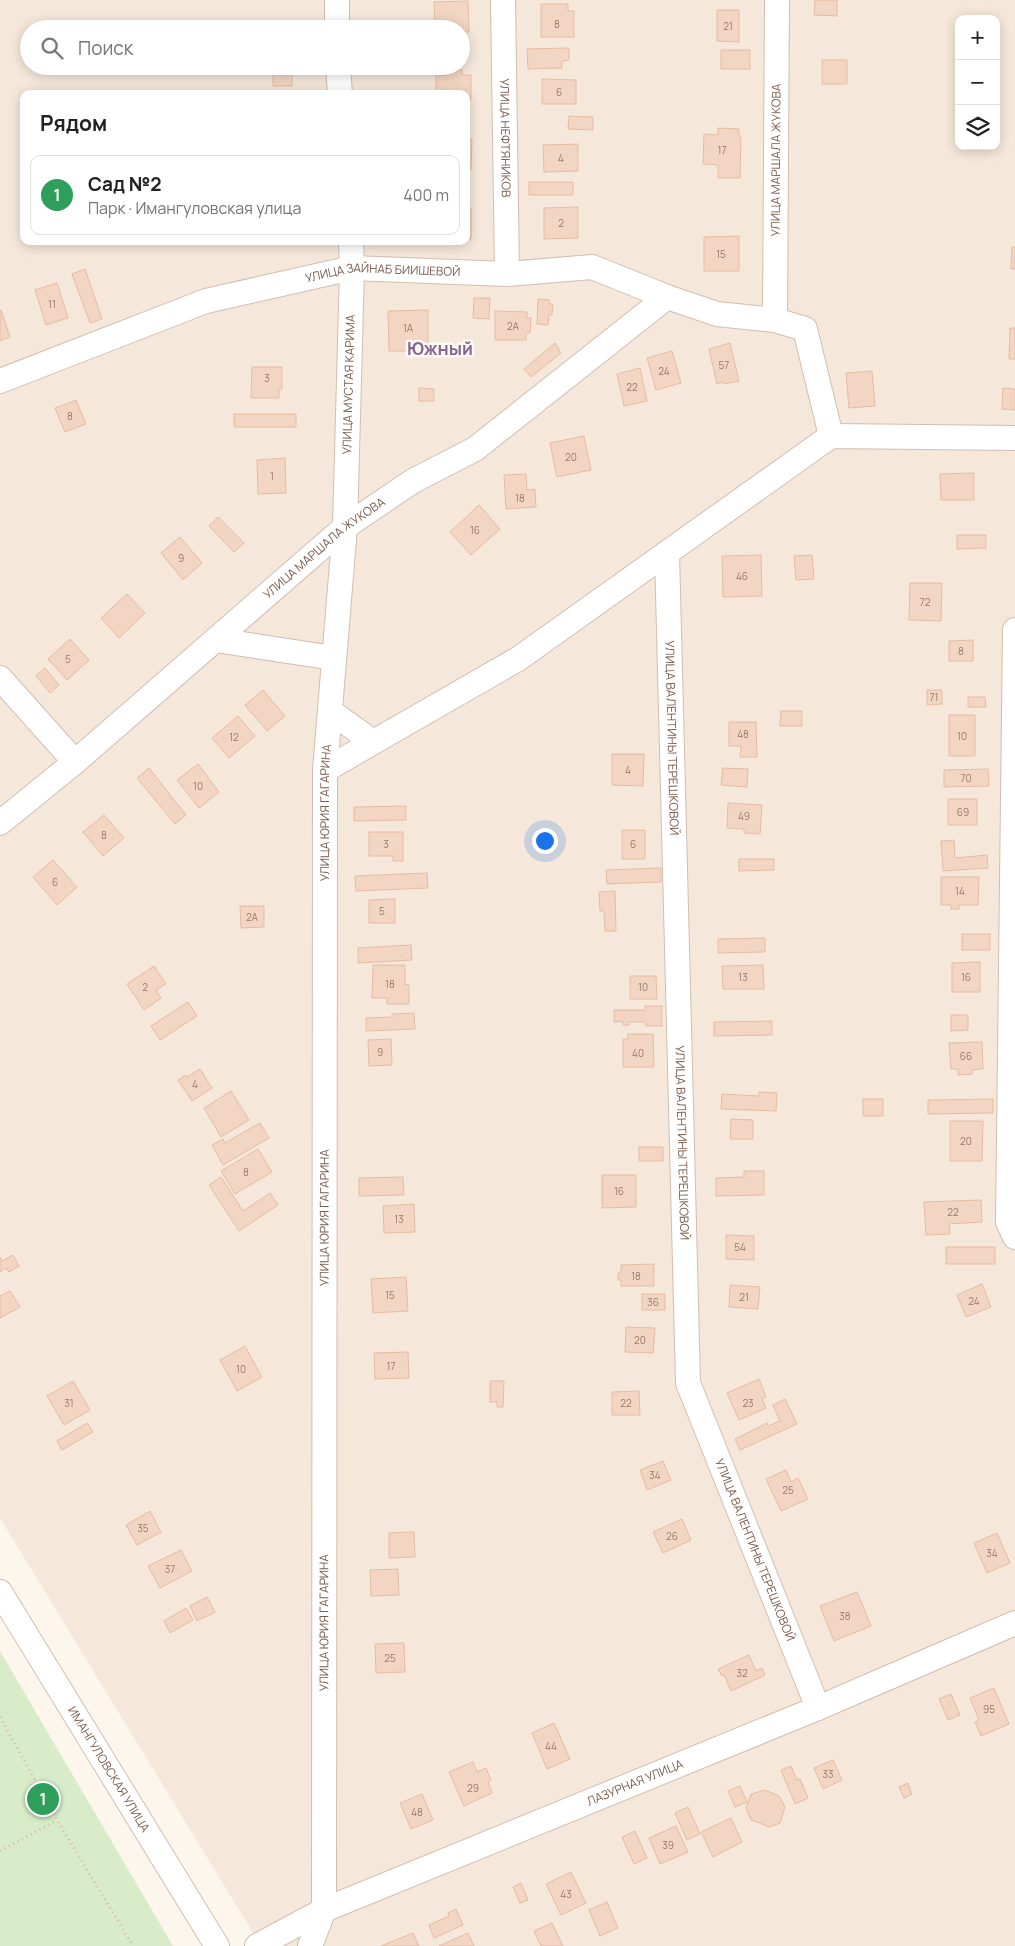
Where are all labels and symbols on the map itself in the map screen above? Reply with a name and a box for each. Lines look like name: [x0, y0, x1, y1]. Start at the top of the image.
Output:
house number: 8: [554, 17, 560, 31]
house number: 21: [723, 19, 733, 33]
street label: УЛИЦА НЕФТЯНИКОВ: [496, 78, 515, 198]
street label: УЛИЦА МАРШАЛА ЖУКОВА: [767, 83, 784, 236]
house number: 6: [556, 85, 562, 99]
house number: 17: [718, 143, 726, 157]
house number: 4: [558, 151, 564, 165]
house number: 2: [558, 216, 564, 230]
house number: 15: [716, 247, 726, 261]
street label: УЛИЦА ЗАЙНАБ БИИШЕВОЙ: [303, 259, 461, 286]
house number: 11: [48, 297, 56, 311]
street label: УЛИЦА МУСТАЯ КАРИМА: [338, 314, 359, 455]
house number: 2А: [507, 319, 520, 333]
house number: 1А: [403, 321, 414, 335]
district label: Южный: [407, 336, 473, 360]
house number: 57: [719, 358, 729, 372]
house number: 24: [658, 364, 670, 378]
house number: 3: [264, 371, 270, 385]
house number: 22: [626, 380, 638, 394]
house number: 8: [67, 409, 73, 423]
house number: 20: [565, 450, 577, 464]
house number: 1: [270, 469, 274, 483]
house number: 18: [515, 491, 525, 505]
street label: УЛИЦА МАРШАЛА ЖУКОВА: [259, 493, 389, 603]
house number: 16: [470, 523, 480, 537]
house number: 9: [178, 551, 184, 565]
house number: 46: [736, 569, 748, 583]
house number: 72: [920, 595, 931, 609]
street label: УЛИЦА ВАЛЕНТИНЫ ТЕРЕШКОВОЙ: [661, 640, 683, 836]
house number: 8: [958, 644, 964, 658]
house number: 5: [65, 652, 71, 666]
house number: 71: [930, 690, 938, 704]
house number: 48: [737, 727, 749, 741]
house number: 10: [957, 729, 967, 743]
house number: 12: [229, 730, 239, 744]
street label: УЛИЦА ЮРИЯ ГАГАРИНА: [316, 743, 335, 881]
house number: 4: [625, 763, 631, 777]
house number: 70: [960, 771, 972, 785]
house number: 10: [193, 779, 203, 793]
house number: 69: [957, 805, 969, 819]
house number: 49: [738, 809, 750, 823]
house number: 8: [101, 828, 107, 842]
your location: [532, 828, 558, 854]
house number: 3: [383, 837, 389, 851]
house number: 6: [630, 837, 636, 851]
house number: 6: [52, 875, 58, 889]
house number: 14: [955, 884, 965, 898]
house number: 5: [379, 904, 385, 918]
house number: 2А: [246, 910, 259, 924]
house number: 13: [738, 970, 748, 984]
house number: 16: [961, 970, 971, 984]
house number: 18: [385, 977, 395, 991]
house number: 2: [142, 980, 148, 994]
house number: 10: [638, 980, 648, 994]
house number: 9: [377, 1045, 383, 1059]
street label: УЛИЦА ВАЛЕНТИНЫ ТЕРЕШКОВОЙ: [671, 1045, 693, 1240]
house number: 40: [632, 1046, 644, 1060]
house number: 66: [960, 1049, 972, 1063]
house number: 4: [192, 1077, 198, 1091]
house number: 20: [960, 1134, 972, 1148]
street label: УЛИЦА ЮРИЯ ГАГАРИНА: [316, 1149, 333, 1286]
house number: 8: [243, 1165, 249, 1179]
house number: 16: [614, 1184, 624, 1198]
house number: 22: [947, 1205, 959, 1219]
house number: 13: [394, 1212, 404, 1226]
house number: 54: [734, 1240, 746, 1254]
house number: 18: [631, 1269, 641, 1283]
house number: 15: [385, 1288, 395, 1302]
house number: 21: [739, 1290, 749, 1304]
house number: 24: [968, 1294, 980, 1308]
house number: 36: [647, 1295, 659, 1309]
house number: 20: [634, 1333, 646, 1347]
house number: 17: [387, 1359, 395, 1373]
house number: 10: [236, 1362, 246, 1376]
house number: 31: [64, 1396, 74, 1410]
house number: 22: [620, 1396, 632, 1410]
house number: 23: [742, 1396, 754, 1410]
street label: УЛИЦА ВАЛЕНТИНЫ ТЕРЕШКОВОЙ: [711, 1456, 799, 1643]
house number: 34: [649, 1468, 661, 1482]
house number: 25: [782, 1483, 794, 1497]
house number: 35: [137, 1521, 149, 1535]
house number: 26: [666, 1529, 678, 1543]
house number: 34: [986, 1546, 998, 1560]
street label: УЛИЦА ЮРИЯ ГАГАРИНА: [315, 1554, 332, 1691]
house number: 37: [165, 1562, 175, 1576]
house number: 38: [839, 1609, 851, 1623]
house number: 25: [384, 1651, 396, 1665]
house number: 32: [736, 1666, 748, 1680]
house number: 95: [983, 1702, 995, 1716]
street label: ИМАНГУЛОВСКАЯ УЛИЦА: [64, 1703, 154, 1835]
house number: 44: [545, 1739, 557, 1753]
street label: ЛАЗУРНАЯ УЛИЦА: [584, 1755, 686, 1810]
house number: 33: [822, 1767, 834, 1781]
pin: 1: [27, 1780, 59, 1818]
house number: 29: [467, 1781, 479, 1795]
house number: 48: [411, 1805, 423, 1819]
house number: 39: [662, 1838, 674, 1852]
house number: 43: [560, 1887, 572, 1901]

